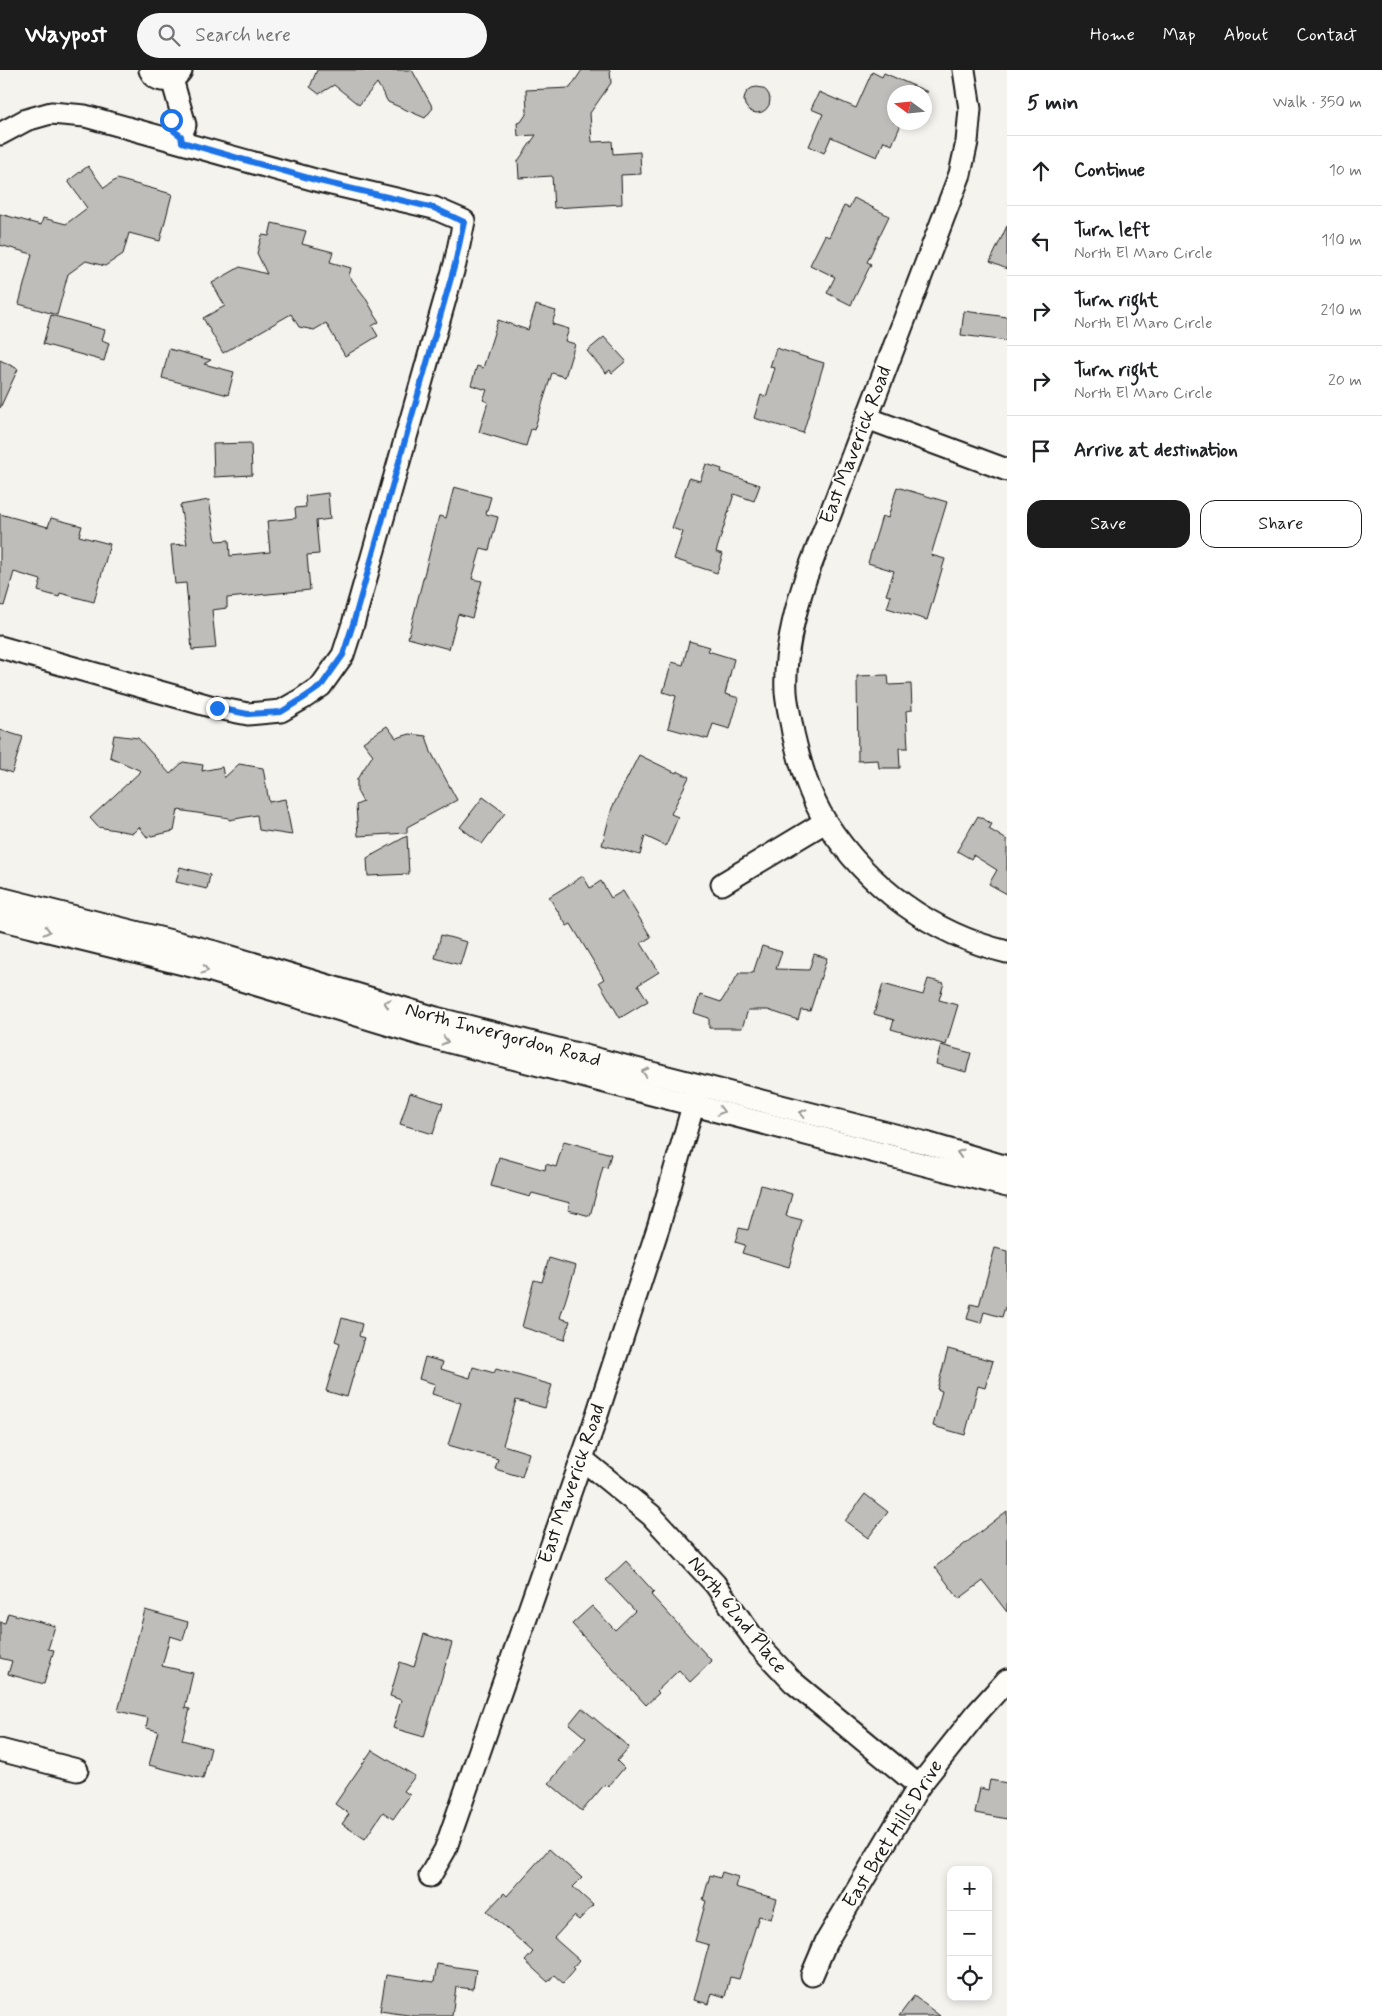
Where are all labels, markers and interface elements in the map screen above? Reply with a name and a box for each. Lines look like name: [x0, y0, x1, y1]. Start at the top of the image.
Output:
search box: [137, 13, 487, 58]
text: Waypost: [25, 20, 107, 51]
icon: search: [155, 21, 183, 49]
text: Search here: [195, 23, 291, 48]
text: Home: [1090, 23, 1135, 47]
text: Map: [1163, 23, 1196, 47]
text: About: [1224, 23, 1268, 47]
text: Contact: [1296, 23, 1357, 47]
north arrow: [887, 85, 932, 130]
text: 5 min: [1027, 89, 1079, 117]
text: Walk · 350 m: [1273, 92, 1362, 113]
route start: [160, 109, 183, 132]
icon: ahead: [1027, 157, 1055, 185]
text: Continue: [1074, 158, 1145, 183]
text: 10 m: [1329, 160, 1362, 181]
text: Turn left: [1074, 218, 1150, 243]
icon: left: [1027, 227, 1055, 255]
text: 110 m: [1321, 230, 1362, 251]
text: North El Maro Circle: [1074, 243, 1212, 264]
text: Turn right: [1074, 288, 1158, 313]
icon: right: [1027, 297, 1055, 325]
text: 210 m: [1321, 300, 1362, 321]
text: North El Maro Circle: [1074, 313, 1212, 334]
text: Turn right: [1074, 358, 1158, 383]
street label: East Maverick Road: [813, 362, 899, 528]
icon: right: [1027, 367, 1055, 395]
text: 20 m: [1328, 370, 1362, 391]
text: North El Maro Circle: [1074, 383, 1212, 404]
icon: arrive: [1027, 437, 1055, 465]
text: Arrive at destination: [1074, 438, 1238, 463]
button: Save: [1027, 500, 1190, 548]
button: Share: [1200, 500, 1362, 548]
route end: [206, 697, 229, 720]
one-way arrow: [43, 925, 52, 936]
one-way arrow: [201, 964, 209, 974]
street label: North Invergordon Road: [402, 996, 604, 1074]
one-way arrow: [383, 999, 392, 1009]
one-way arrow: [440, 1035, 448, 1045]
one-way arrow: [642, 1068, 650, 1078]
one-way arrow: [716, 1106, 724, 1116]
one-way arrow: [799, 1108, 807, 1118]
one-way arrow: [957, 1149, 965, 1159]
street label: East Maverick Road: [532, 1401, 612, 1567]
street label: North 62nd Place: [681, 1550, 793, 1680]
street label: East Bret Hills Drive: [836, 1755, 950, 1913]
map controls: [947, 1866, 992, 2001]
button: +: [947, 1866, 992, 1911]
button: −: [947, 1911, 992, 1956]
button: locate: [947, 1956, 992, 2001]

